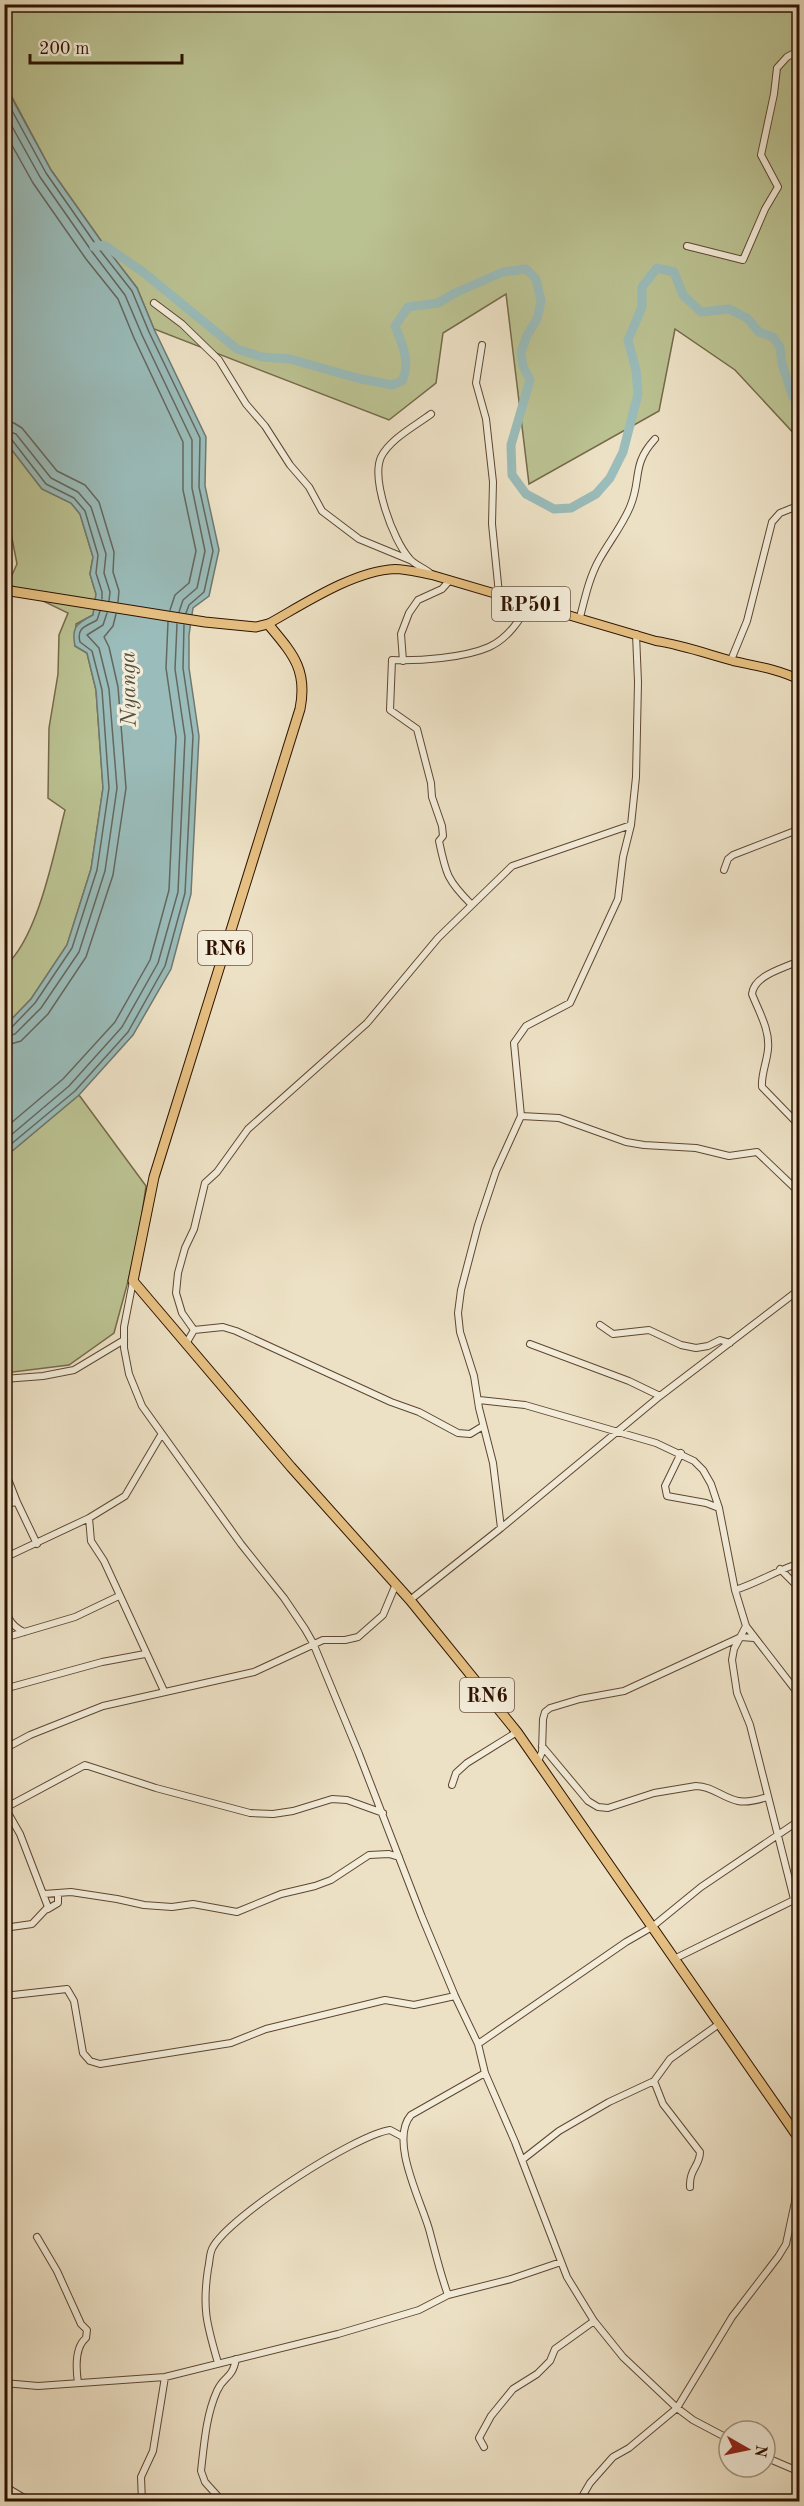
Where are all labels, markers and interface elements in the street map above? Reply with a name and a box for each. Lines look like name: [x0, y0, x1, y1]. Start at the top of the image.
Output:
scale bar: [30, 27, 182, 65]
text: 200 m: [39, 40, 90, 58]
road number: RP501: [492, 587, 570, 621]
water label: Nyanga: [117, 651, 141, 728]
road number: RN6: [198, 931, 252, 965]
road number: RN6: [460, 1678, 514, 1712]
north arrow: [717, 2419, 777, 2479]
text: N: [751, 2444, 769, 2459]

